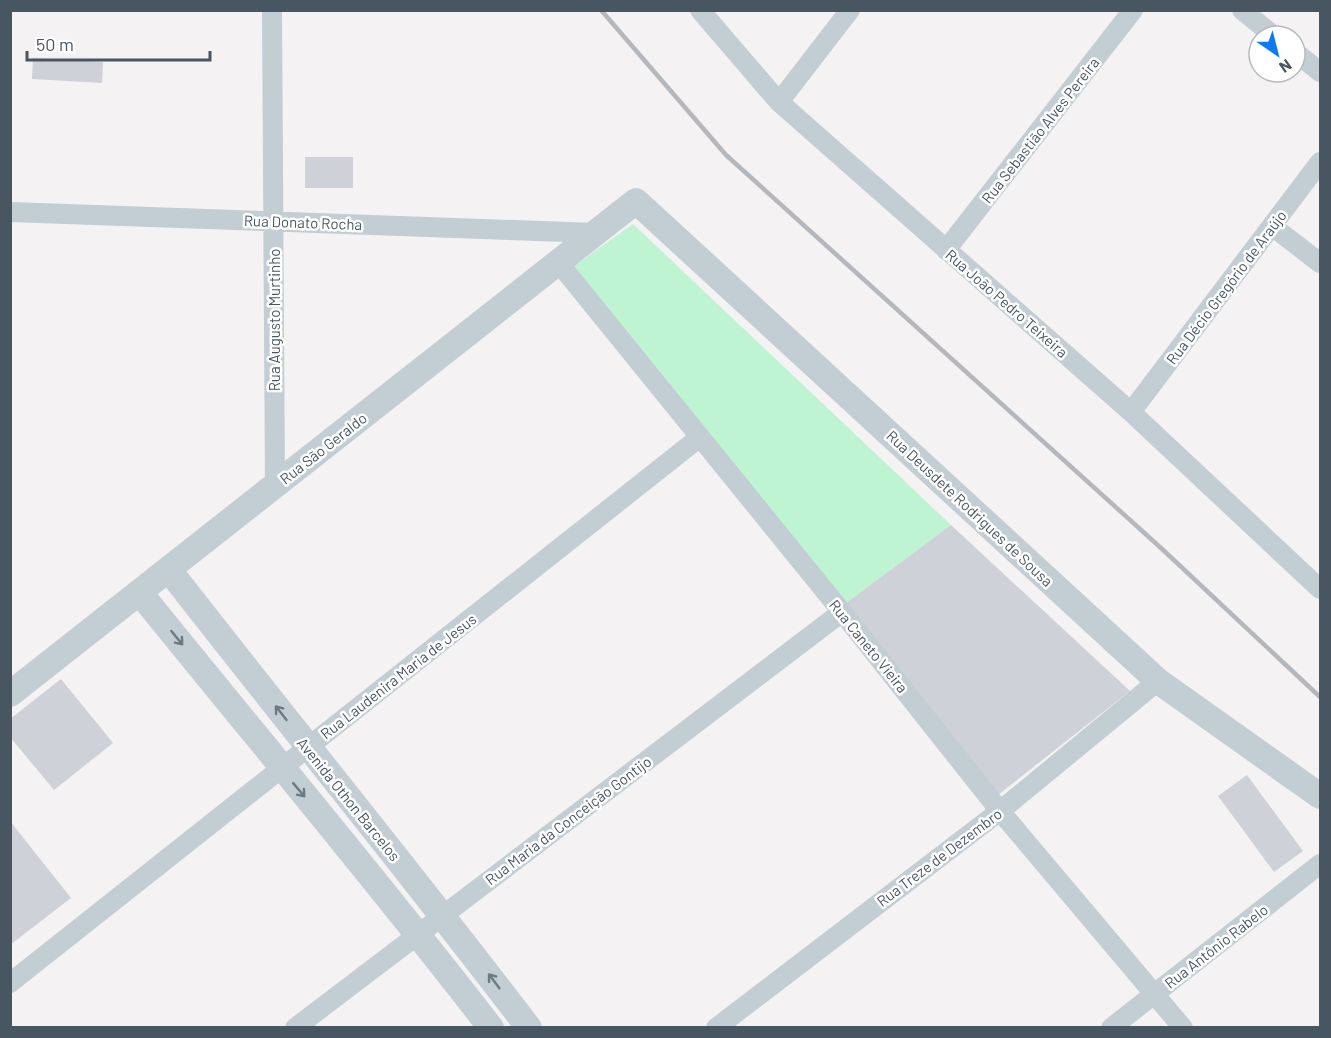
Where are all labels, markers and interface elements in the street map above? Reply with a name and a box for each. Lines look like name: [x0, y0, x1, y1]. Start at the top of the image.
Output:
scale bar: [27, 24, 210, 62]
north arrow: [1247, 24, 1307, 84]
text: 50 m: [36, 33, 74, 55]
street label: Rua Sebastião Alves Pereira: [977, 53, 1103, 207]
text: N: [1276, 56, 1296, 78]
street label: Rua Décio Gregório de Araújo: [1162, 206, 1290, 368]
street label: Rua Donato Rocha: [244, 211, 362, 233]
street label: Rua João Pedro Teixeira: [942, 245, 1072, 361]
street label: Rua Augusto Murtinho: [265, 249, 283, 391]
street label: Rua São Geraldo: [276, 408, 370, 488]
street label: Rua Deusdete Rodrigues de Sousa: [883, 426, 1057, 590]
street label: Rua Caneto Vieira: [826, 596, 912, 696]
street label: Rua Laudenira Maria de Jesus: [316, 610, 480, 742]
one-way arrow: [170, 630, 183, 646]
one-way arrow: [274, 706, 287, 722]
street label: Avenida Othon Barcelos: [294, 734, 404, 864]
street label: Rua Maria da Conceição Gontijo: [482, 752, 654, 888]
one-way arrow: [292, 782, 306, 797]
street label: Rua Treze de Dezembro: [873, 804, 1005, 910]
street label: Rua Antônio Rabelo: [1161, 900, 1271, 992]
one-way arrow: [487, 973, 500, 989]

